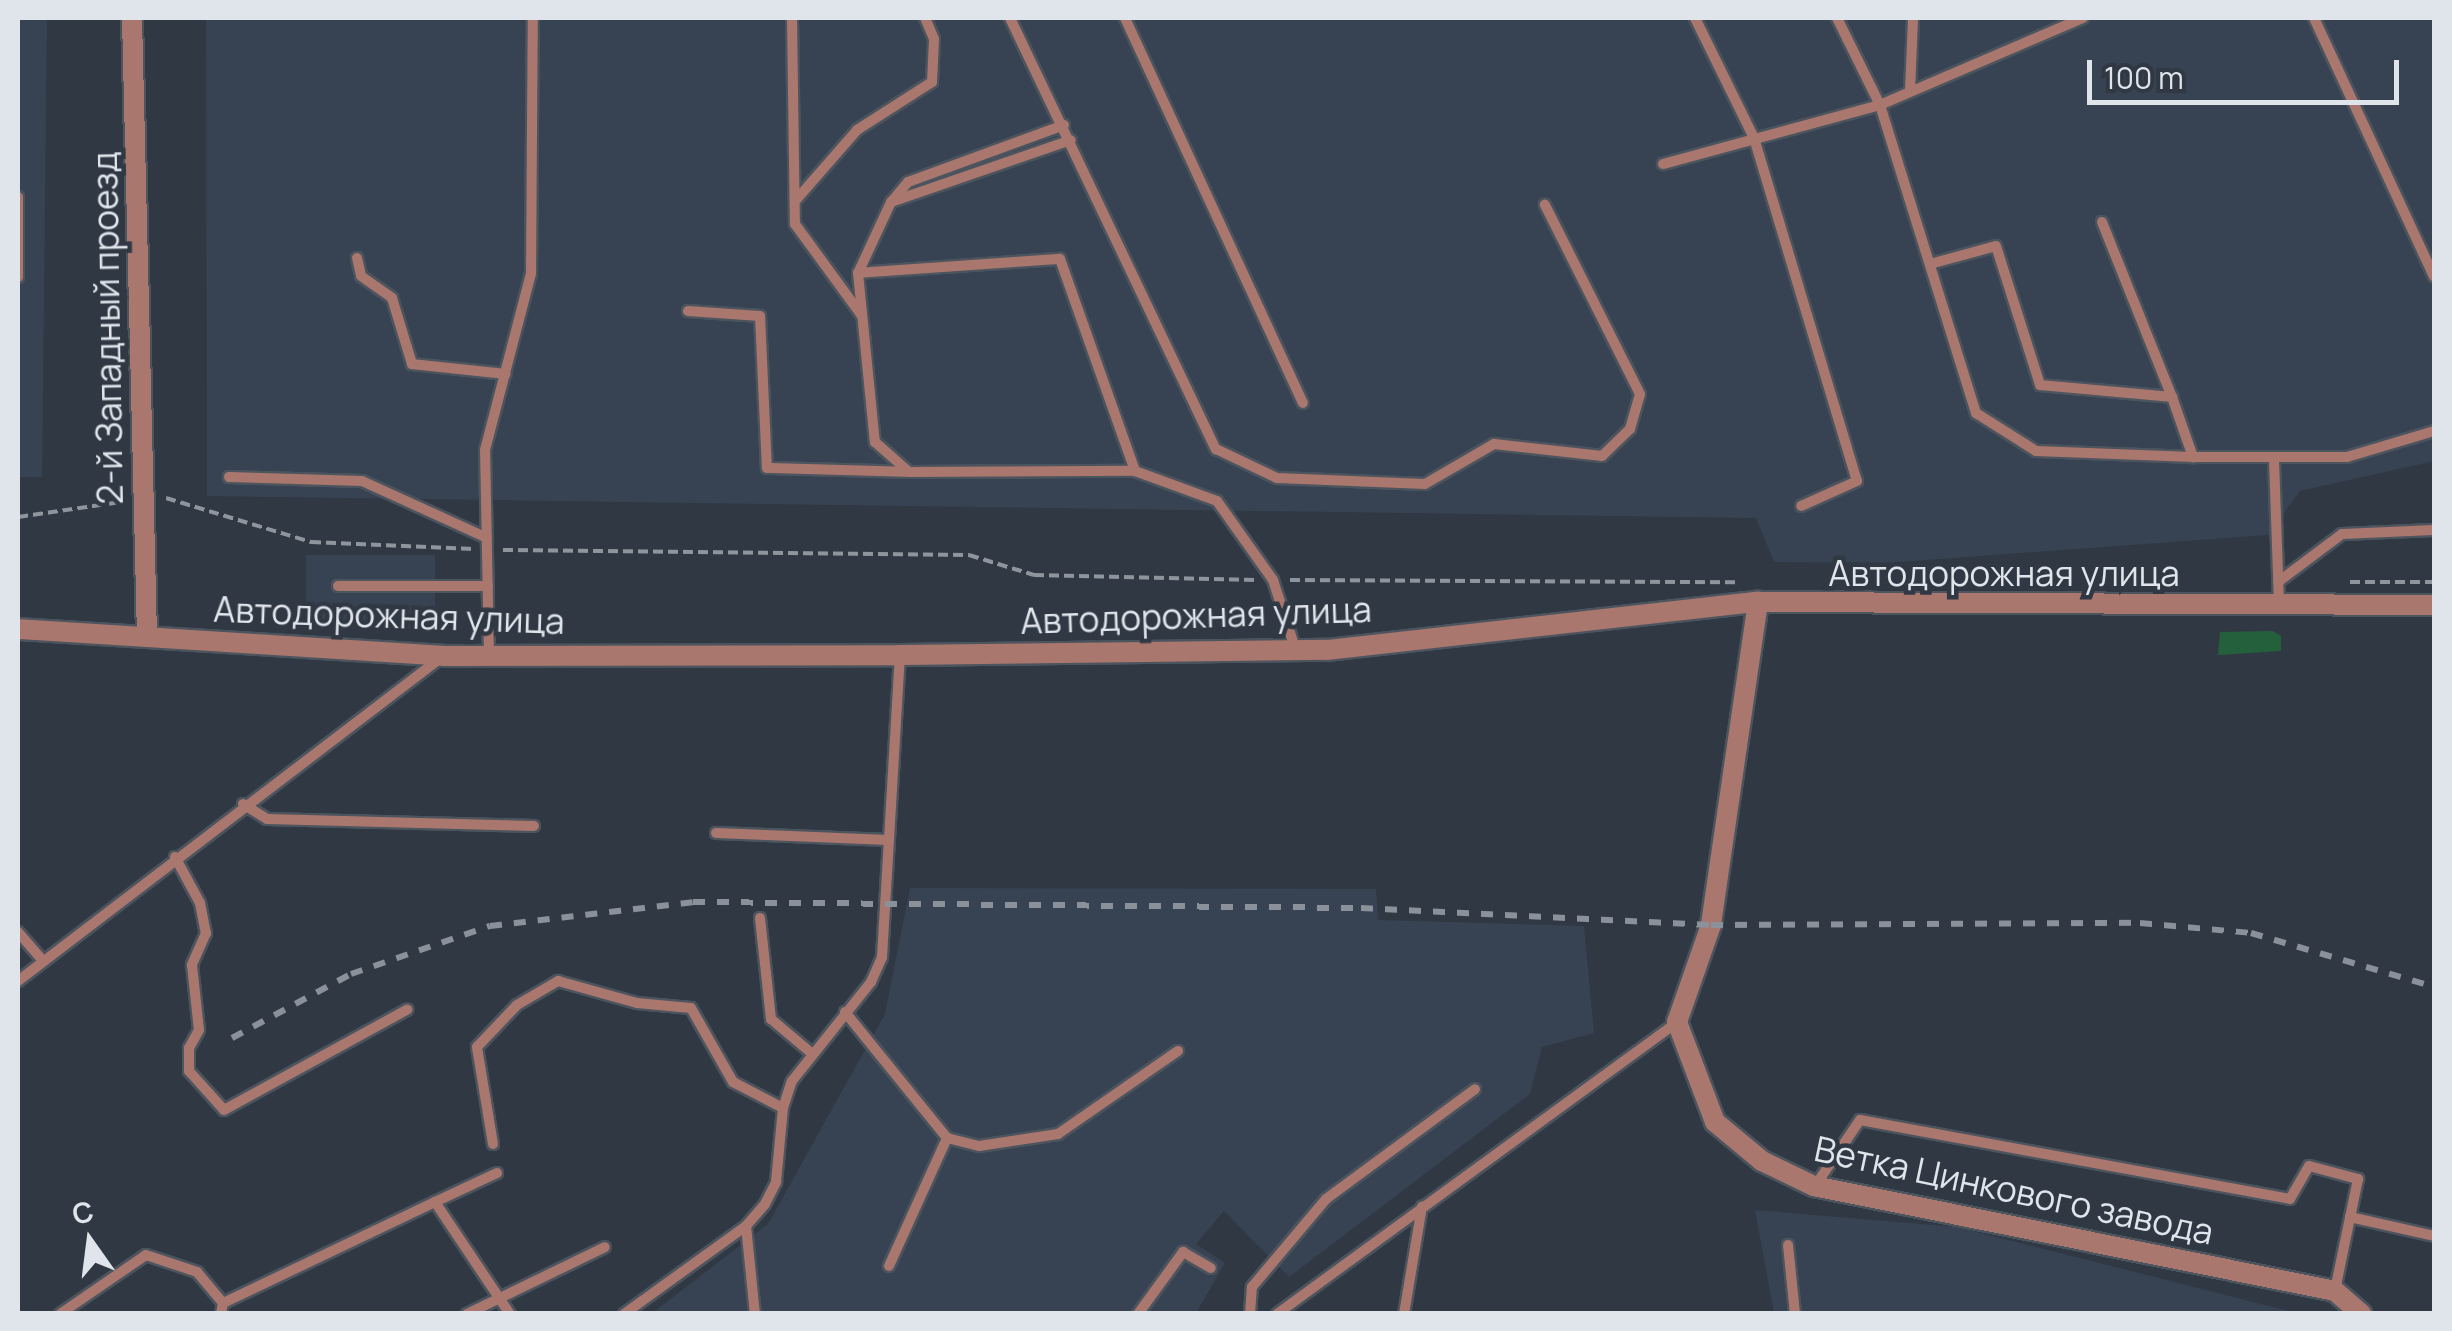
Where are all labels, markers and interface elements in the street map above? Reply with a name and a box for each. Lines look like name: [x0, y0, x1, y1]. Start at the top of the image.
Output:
scale bar: [2092, 40, 2404, 102]
text: 100 m: [2104, 57, 2184, 98]
street label: 2-й Западный проезд: [83, 151, 131, 505]
street label: Автодорожная улица: [1828, 552, 2180, 594]
street label: Автодорожная улица: [213, 588, 565, 642]
street label: Автодорожная улица: [1020, 588, 1372, 642]
street label: Ветка Цинкового завода: [1811, 1127, 2217, 1253]
north arrow: [40, 1191, 140, 1291]
text: С: [68, 1191, 97, 1233]

